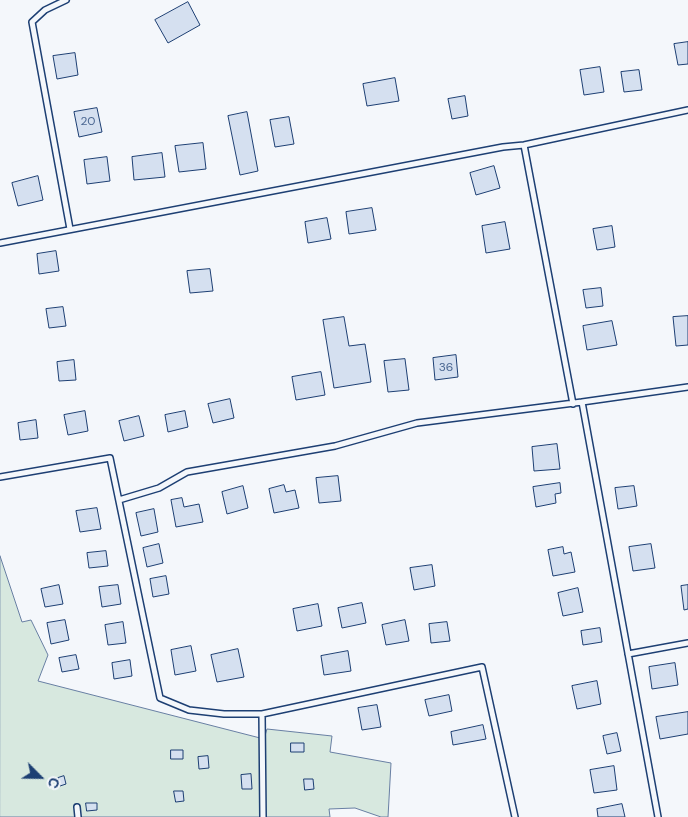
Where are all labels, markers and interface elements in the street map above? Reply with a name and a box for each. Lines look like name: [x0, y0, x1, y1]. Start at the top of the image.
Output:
house number: 20: [81, 115, 95, 129]
house number: 36: [439, 361, 453, 375]
north arrow: [15, 752, 65, 802]
text: С: [44, 775, 64, 791]

